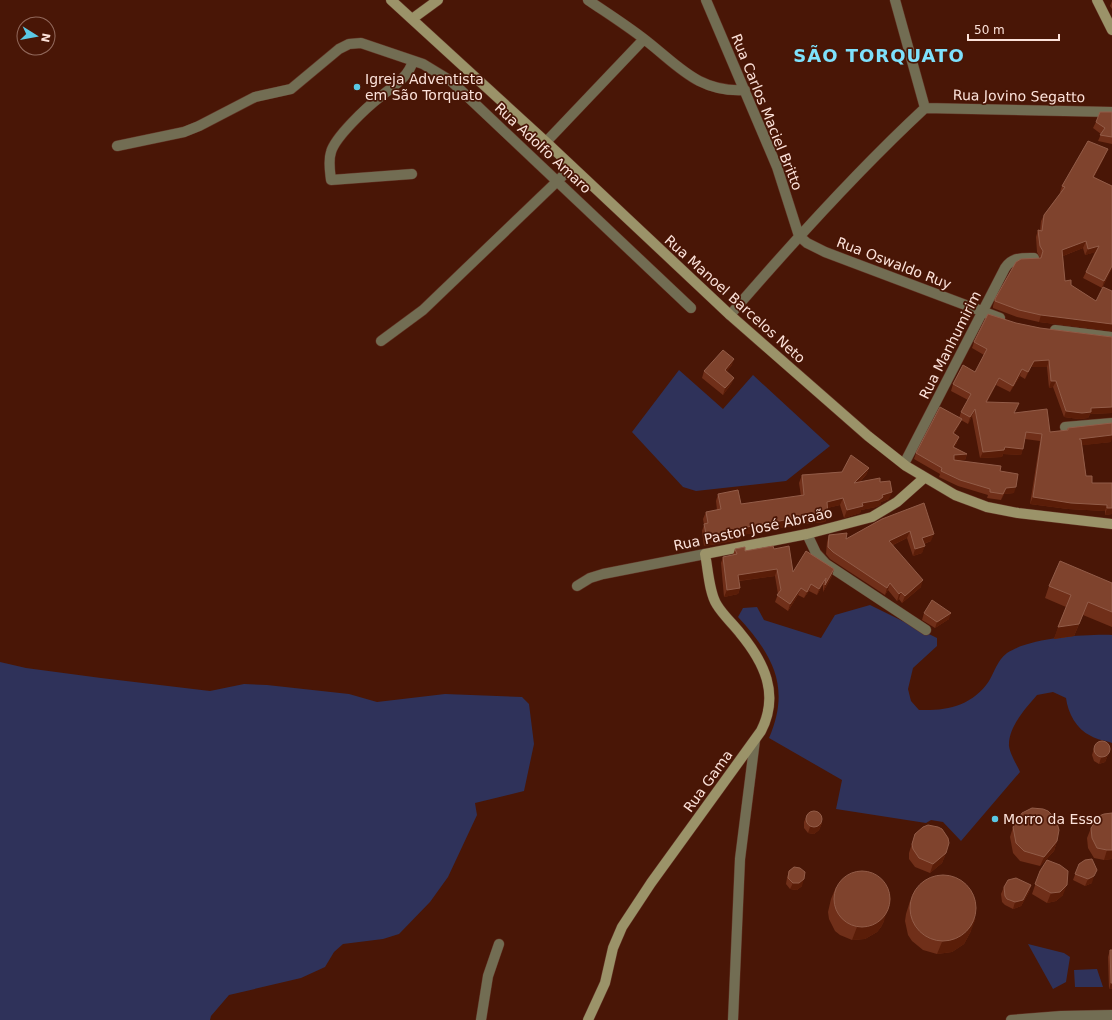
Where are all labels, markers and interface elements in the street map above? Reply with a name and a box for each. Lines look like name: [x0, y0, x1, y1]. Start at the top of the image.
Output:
north arrow: [16, 16, 56, 56]
scale bar: [968, 16, 1059, 42]
text: 50 m: [974, 23, 1005, 37]
street label: Rua Carlos Maciel Britto: [728, 31, 806, 193]
text: N: [38, 32, 53, 44]
district label: SÃO TORQUATO: [793, 44, 965, 66]
place label: Igreja Adventista em São Torquato: [365, 71, 484, 103]
marker: Igreja Adventista em São Torquato: [352, 82, 362, 92]
street label: Rua Jovino Segatto: [953, 87, 1085, 105]
street label: Rua Adolfo Amaro: [492, 99, 594, 197]
street label: Rua Manoel Barcelos Neto: [662, 232, 808, 366]
street label: Rua Oswaldo Ruy: [834, 234, 954, 292]
street label: Rua Manhumirim: [916, 288, 984, 402]
street label: Rua Pastor José Abraão: [672, 504, 834, 554]
street label: Rua Gama: [680, 747, 736, 815]
place label: Morro da Esso: [1003, 811, 1102, 827]
marker: Morro da Esso: [990, 814, 1000, 824]

